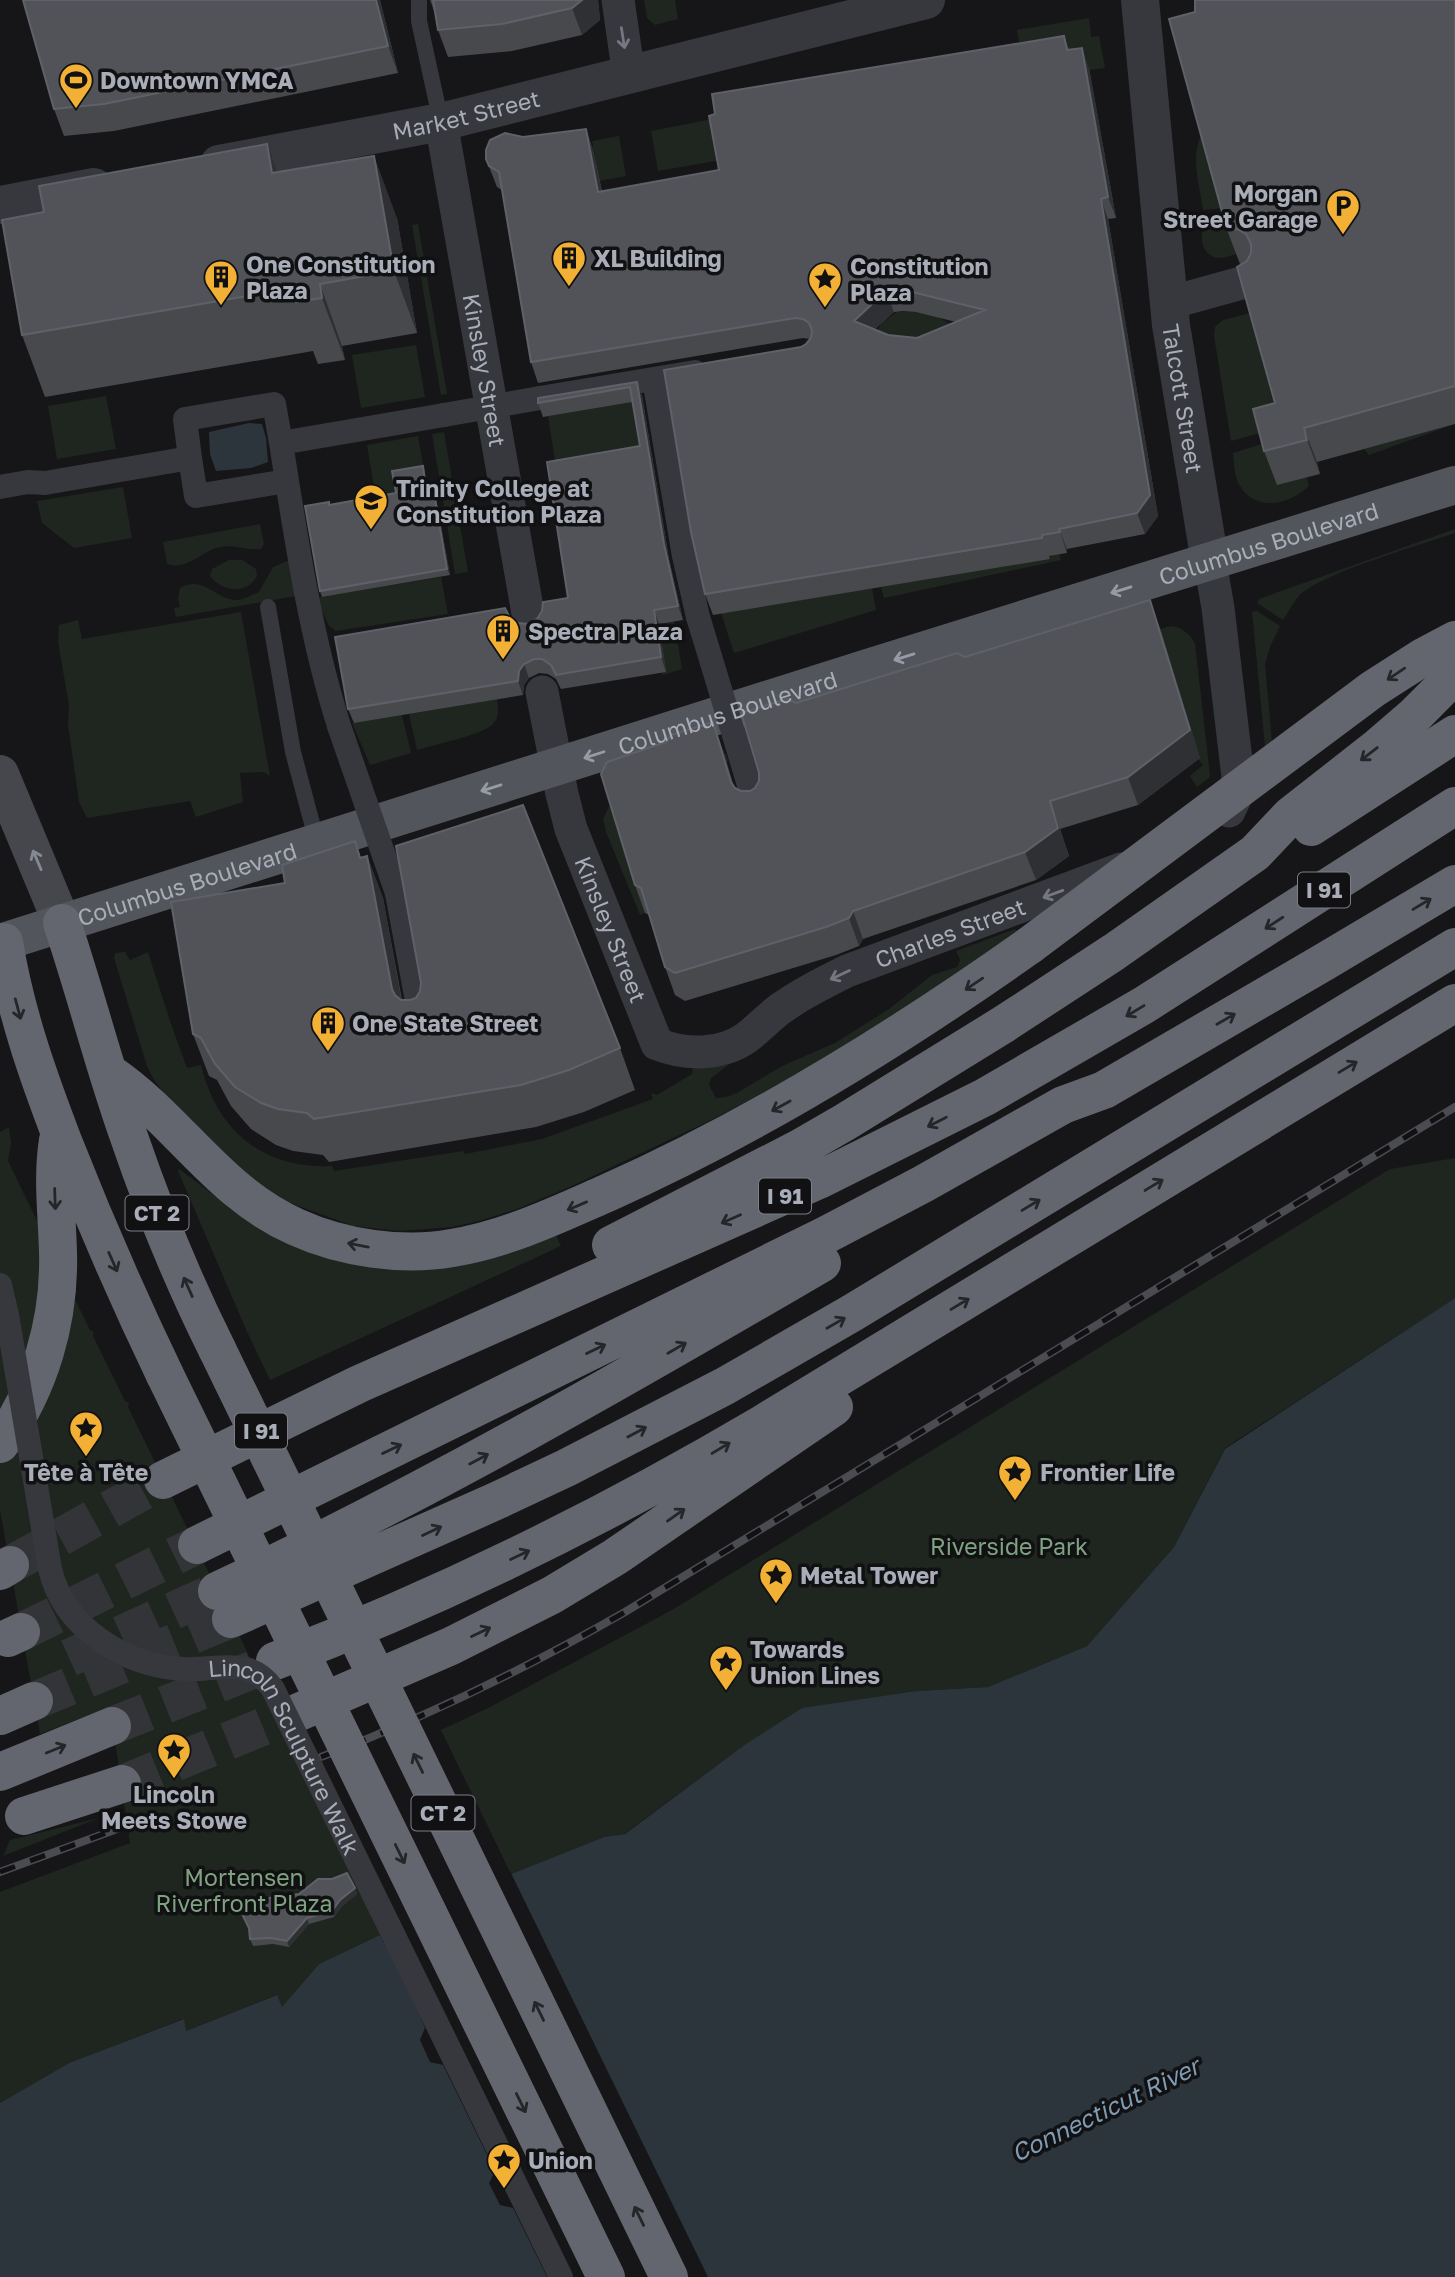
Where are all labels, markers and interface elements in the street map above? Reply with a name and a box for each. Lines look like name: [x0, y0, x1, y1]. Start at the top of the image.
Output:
one-way arrow: [617, 26, 630, 49]
sports icon: Downtown YMCA: [57, 61, 95, 110]
place label: Downtown YMCA: [100, 66, 294, 94]
street label: Market Street: [390, 84, 543, 145]
place label: Morgan Street Garage: [1163, 179, 1318, 233]
parking icon: Morgan Street Garage: [1324, 187, 1362, 236]
building icon: XL Building: [550, 239, 588, 288]
place label: XL Building: [594, 244, 722, 272]
place label: One Constitution Plaza: [246, 250, 435, 304]
place label: Constitution Plaza: [850, 252, 988, 306]
building icon: One Constitution Plaza: [202, 258, 240, 307]
place icon: Constitution Plaza: [806, 260, 844, 309]
street label: Kinsley Street: [458, 291, 512, 449]
street label: Talcott Street: [1157, 322, 1209, 475]
place label: Trinity College at Constitution Plaza: [396, 474, 602, 528]
school or university icon: Trinity College at Constitution Plaza: [352, 482, 390, 531]
street label: Columbus Boulevard: [1155, 496, 1382, 590]
one-way arrow: [1111, 584, 1133, 597]
building icon: Spectra Plaza: [484, 612, 522, 661]
place label: Spectra Plaza: [528, 617, 683, 645]
one-way arrow: [893, 651, 915, 664]
street label: Columbus Boulevard: [614, 664, 840, 760]
one-way arrow: [1387, 667, 1406, 681]
one-way arrow: [1360, 747, 1378, 762]
one-way arrow: [583, 750, 605, 762]
one-way arrow: [480, 782, 502, 795]
street label: Columbus Boulevard: [74, 836, 300, 932]
one-way arrow: [30, 849, 43, 871]
street label: Kinsley Street: [569, 852, 653, 1006]
road number: I 91: [1298, 872, 1350, 908]
one-way arrow: [1043, 889, 1064, 901]
street label: Charles Street: [871, 892, 1029, 973]
one-way arrow: [1412, 896, 1432, 910]
one-way arrow: [1265, 915, 1284, 930]
one-way arrow: [830, 968, 851, 982]
one-way arrow: [964, 977, 984, 991]
one-way arrow: [12, 997, 25, 1020]
building icon: One State Street: [309, 1004, 347, 1053]
one-way arrow: [1126, 1004, 1146, 1018]
place label: One State Street: [352, 1009, 538, 1037]
one-way arrow: [1216, 1012, 1236, 1026]
one-way arrow: [1338, 1060, 1358, 1074]
one-way arrow: [772, 1099, 792, 1113]
one-way arrow: [927, 1116, 948, 1129]
road number: I 91: [759, 1178, 811, 1214]
one-way arrow: [1144, 1178, 1163, 1193]
one-way arrow: [48, 1187, 61, 1210]
road number: CT 2: [125, 1196, 188, 1230]
one-way arrow: [1020, 1197, 1040, 1211]
one-way arrow: [567, 1200, 588, 1213]
one-way arrow: [721, 1213, 742, 1226]
one-way arrow: [347, 1238, 370, 1252]
one-way arrow: [107, 1251, 120, 1272]
one-way arrow: [181, 1277, 194, 1299]
one-way arrow: [949, 1296, 969, 1310]
one-way arrow: [826, 1315, 846, 1329]
one-way arrow: [585, 1341, 606, 1355]
one-way arrow: [666, 1341, 687, 1354]
place icon: Tête à Tête: [67, 1409, 105, 1458]
road number: I 91: [235, 1414, 287, 1448]
one-way arrow: [626, 1425, 647, 1438]
one-way arrow: [710, 1441, 730, 1455]
one-way arrow: [381, 1442, 402, 1455]
one-way arrow: [468, 1452, 488, 1466]
place icon: Frontier Life: [996, 1453, 1034, 1502]
place label: Tête à Tête: [24, 1458, 148, 1486]
place label: Frontier Life: [1040, 1458, 1175, 1486]
one-way arrow: [666, 1508, 685, 1522]
one-way arrow: [421, 1524, 442, 1537]
park label: Riverside Park: [930, 1532, 1088, 1560]
one-way arrow: [509, 1547, 530, 1560]
place icon: Metal Tower: [757, 1556, 795, 1605]
place label: Metal Tower: [800, 1561, 938, 1589]
one-way arrow: [470, 1624, 491, 1638]
place label: Towards Union Lines: [750, 1635, 880, 1689]
place icon: Towards Union Lines: [707, 1643, 745, 1692]
street label: Lincoln Sculpture Walk: [207, 1653, 366, 1859]
place icon: Lincoln Meets Stowe: [155, 1731, 193, 1780]
one-way arrow: [45, 1741, 67, 1754]
one-way arrow: [411, 1753, 424, 1774]
place label: Lincoln Meets Stowe: [101, 1780, 247, 1834]
road number: CT 2: [412, 1796, 474, 1830]
one-way arrow: [393, 1843, 407, 1864]
park label: Mortensen Riverfront Plaza: [156, 1863, 332, 1917]
one-way arrow: [532, 2001, 546, 2022]
water label: Connecticut River: [1006, 2049, 1207, 2167]
one-way arrow: [514, 2092, 528, 2113]
place icon: Union: [485, 2141, 523, 2190]
place label: Union: [528, 2146, 593, 2174]
one-way arrow: [632, 2206, 646, 2227]

